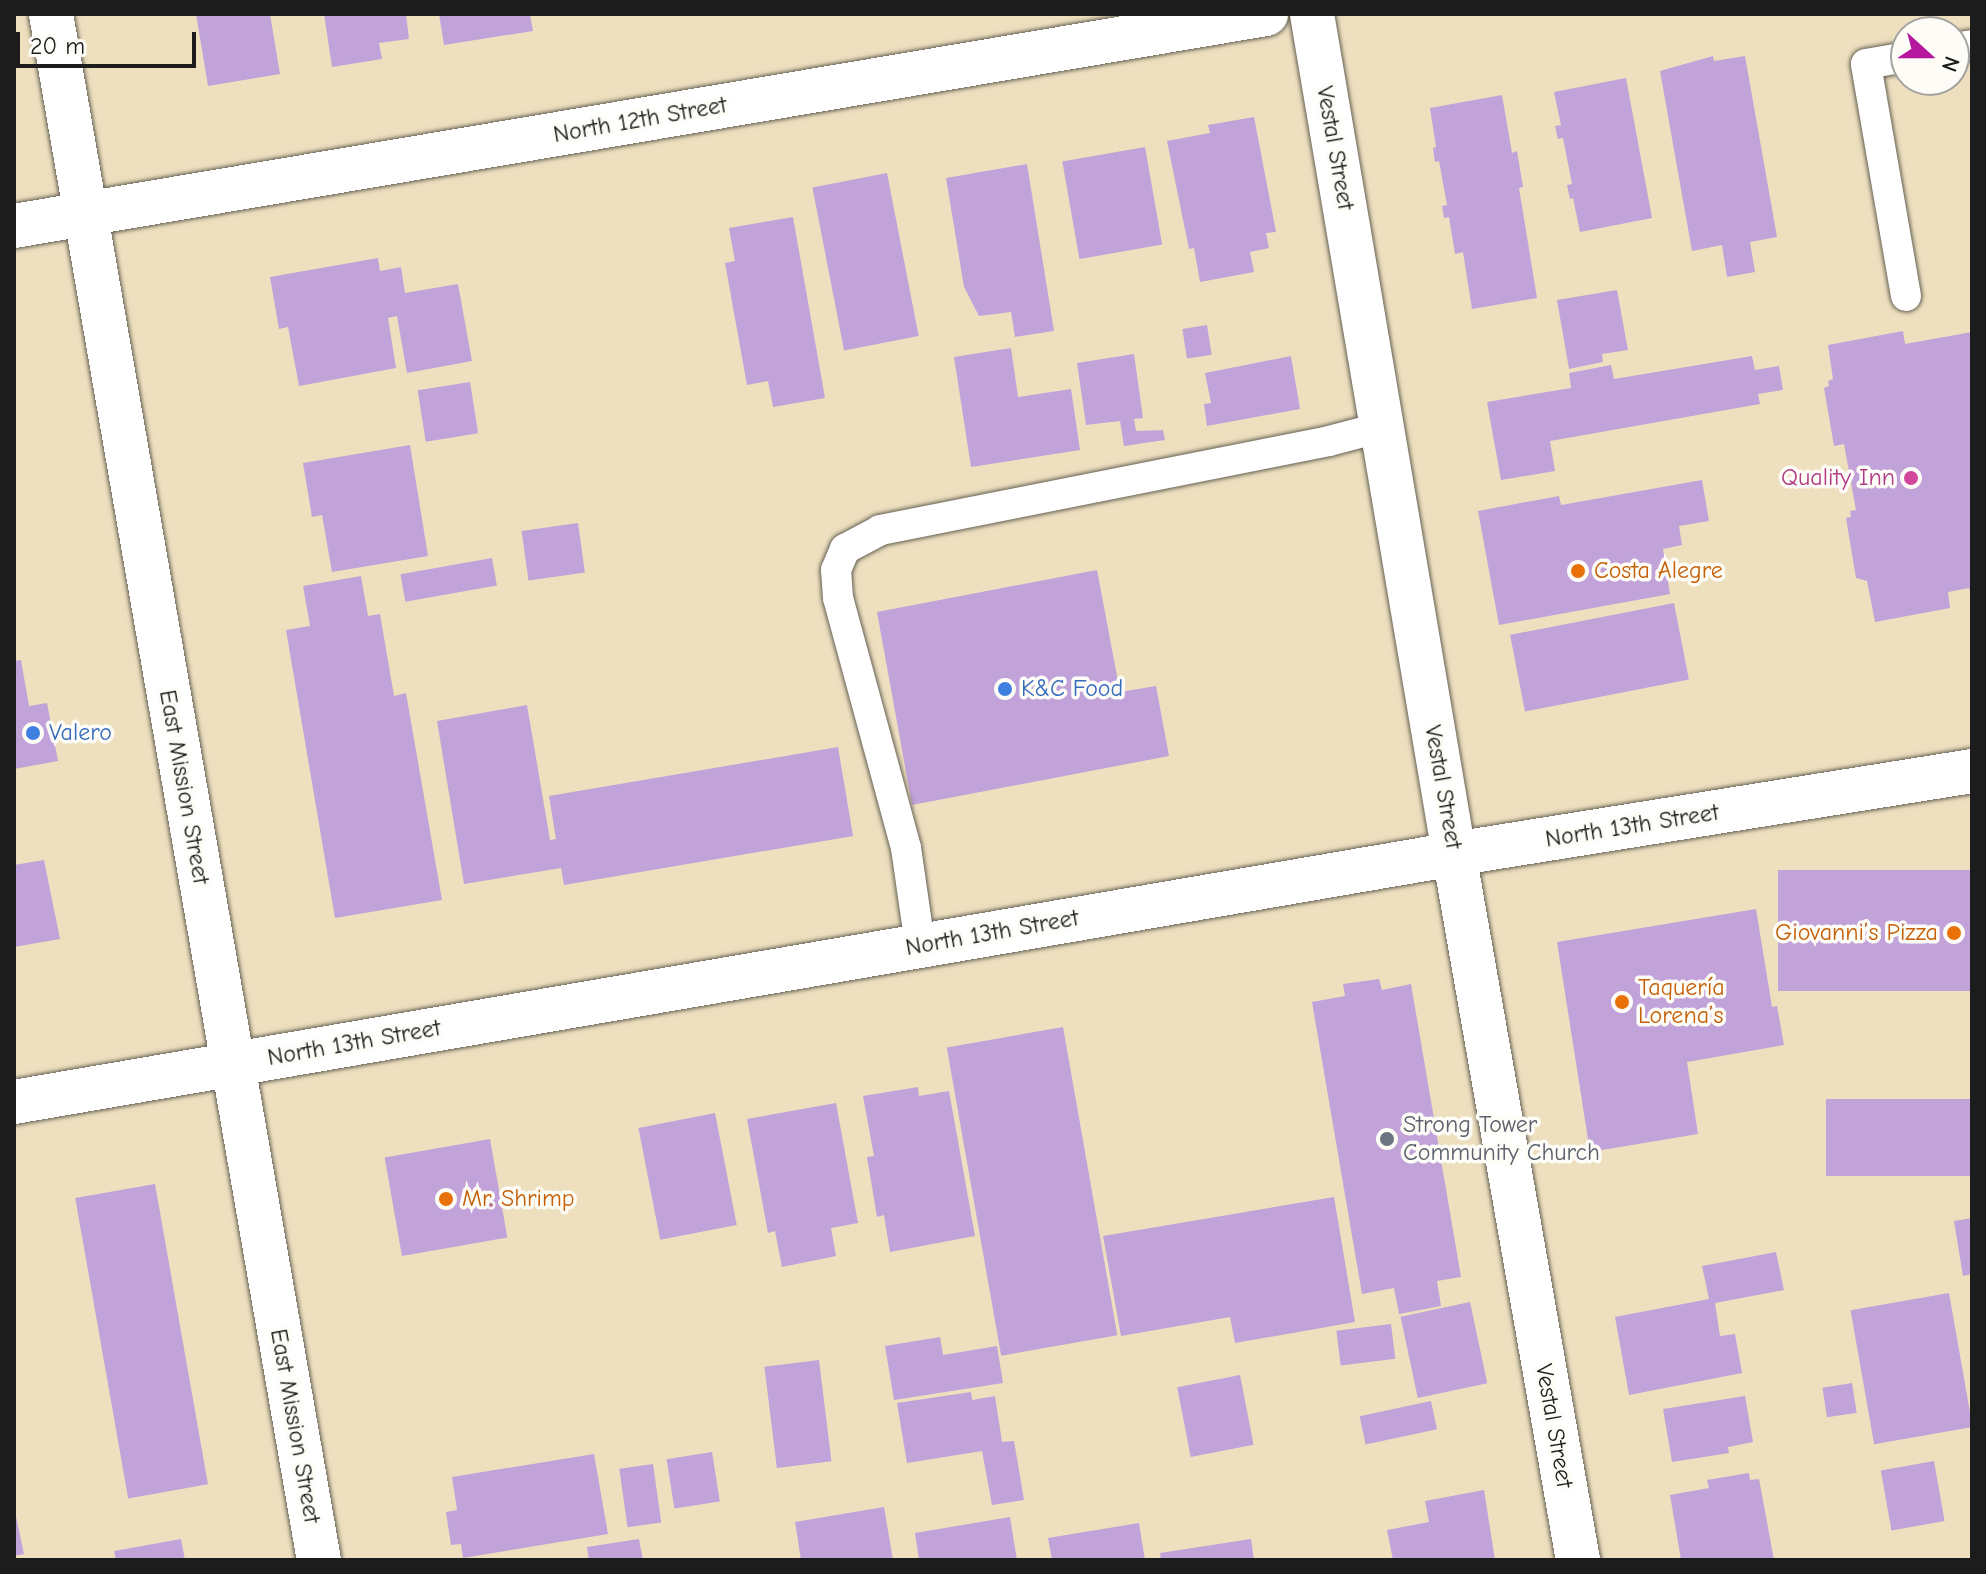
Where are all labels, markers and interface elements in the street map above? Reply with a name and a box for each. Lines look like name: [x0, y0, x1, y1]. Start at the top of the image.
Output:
scale bar: [20, 16, 200, 66]
north arrow: [1890, 16, 1970, 96]
text: 20 m: [30, 32, 85, 60]
text: N: [1936, 53, 1965, 75]
street label: Vestal Street: [1310, 84, 1360, 212]
street label: North 12th Street: [551, 91, 729, 149]
place label: Quality Inn: [1781, 464, 1895, 492]
marker: Quality Inn: [1902, 469, 1920, 487]
place label: Costa Alegre: [1594, 557, 1723, 585]
marker: Costa Alegre: [1569, 562, 1587, 580]
place label: K&C Food: [1021, 675, 1123, 703]
marker: K&C Food: [996, 680, 1014, 698]
street label: East Mission Street: [153, 688, 215, 886]
place label: Valero: [49, 719, 112, 747]
street label: Vestal Street: [1418, 723, 1468, 851]
marker: Valero: [24, 724, 42, 742]
street label: North 13th Street: [1543, 798, 1721, 854]
street label: North 13th Street: [903, 904, 1081, 962]
place label: Giovanni’s Pizza: [1775, 919, 1938, 947]
marker: Giovanni’s Pizza: [1945, 924, 1963, 942]
place label: Taquería Lorena’s: [1638, 974, 1725, 1030]
marker: Taquería Lorena’s: [1613, 993, 1631, 1011]
street label: North 13th Street: [265, 1014, 443, 1072]
place label: Strong Tower Community Church: [1403, 1111, 1600, 1167]
marker: Strong Tower Community Church: [1378, 1130, 1396, 1148]
place label: Mr. Shrimp: [462, 1185, 575, 1213]
marker: Mr. Shrimp: [437, 1190, 455, 1208]
street label: East Mission Street: [264, 1327, 326, 1525]
street label: Vestal Street: [1529, 1362, 1579, 1490]

